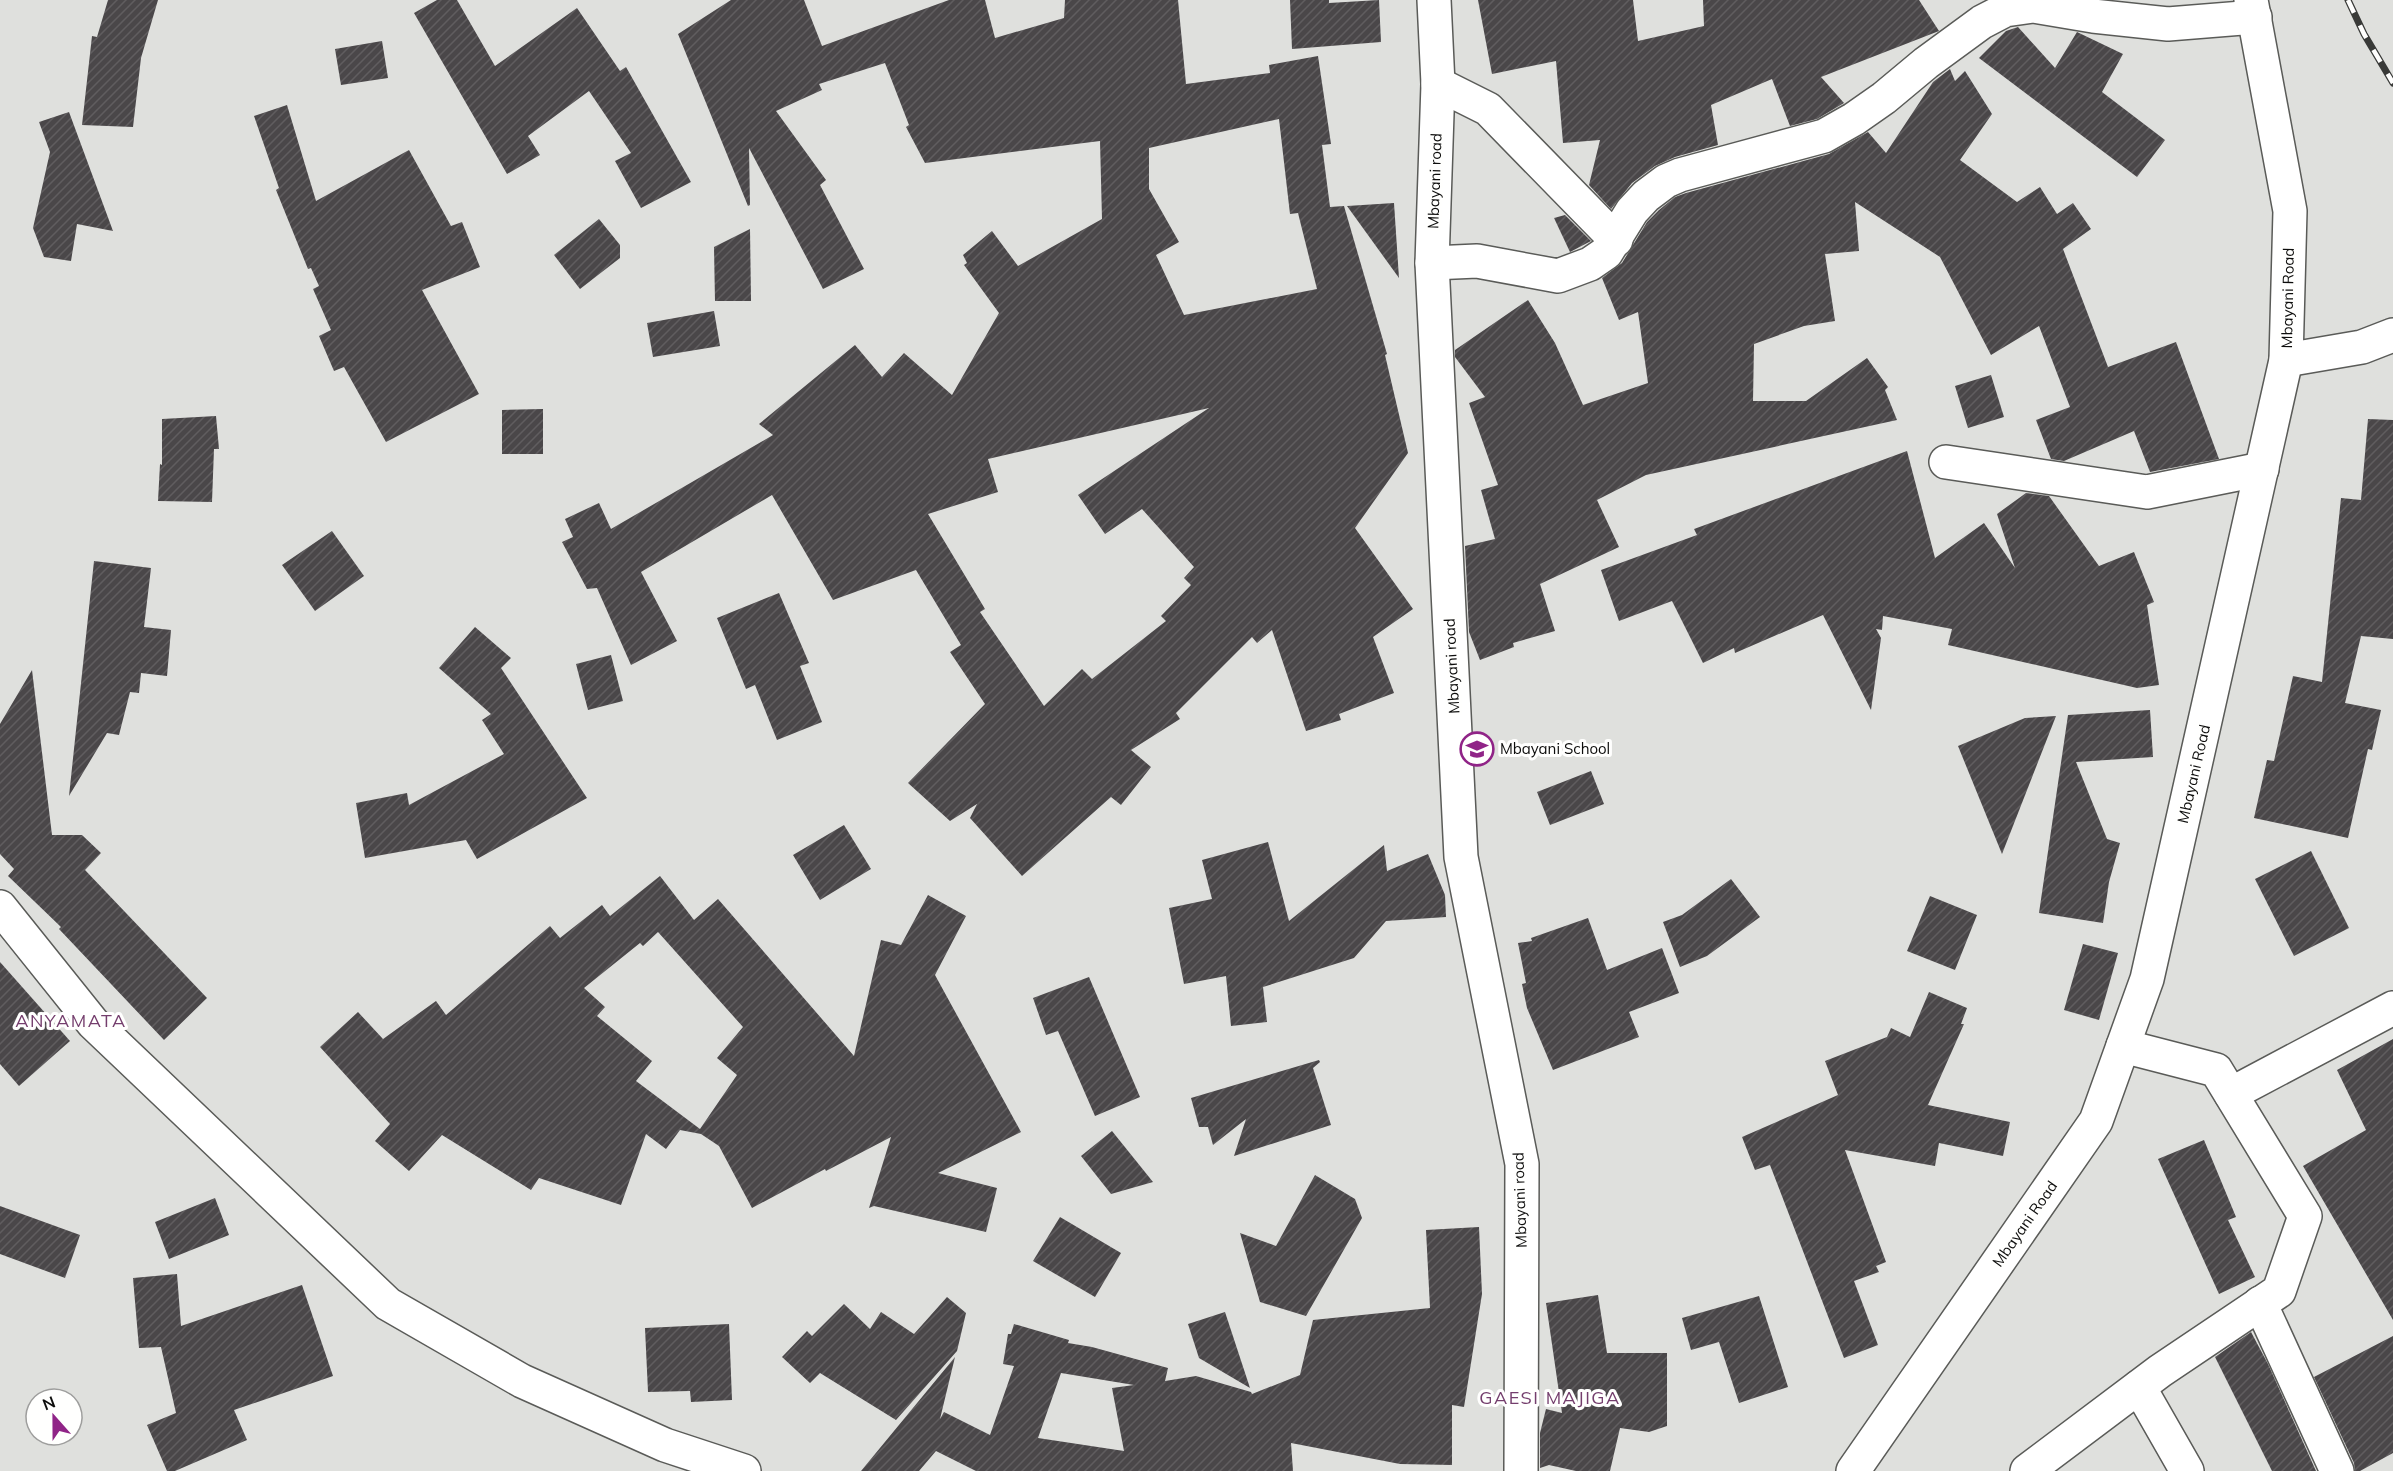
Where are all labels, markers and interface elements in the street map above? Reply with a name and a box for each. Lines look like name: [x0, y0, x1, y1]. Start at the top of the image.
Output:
street label: Mbayani road: [1423, 133, 1446, 229]
street label: Mbayani Road: [2277, 247, 2298, 348]
street label: Mbayani road: [1440, 618, 1463, 714]
street label: Mbayani Road: [2173, 723, 2214, 825]
school or university icon: Mbayani School: [1459, 731, 1495, 767]
place label: Mbayani School: [1500, 739, 1610, 758]
district label: ANYAMATA: [15, 1009, 127, 1032]
street label: Mbayani road: [1508, 1152, 1531, 1248]
street label: Mbayani Road: [1988, 1177, 2061, 1270]
district label: GAESI MAJIGA: [1479, 1386, 1621, 1409]
north arrow: [24, 1387, 84, 1447]
text: N: [39, 1391, 58, 1414]

